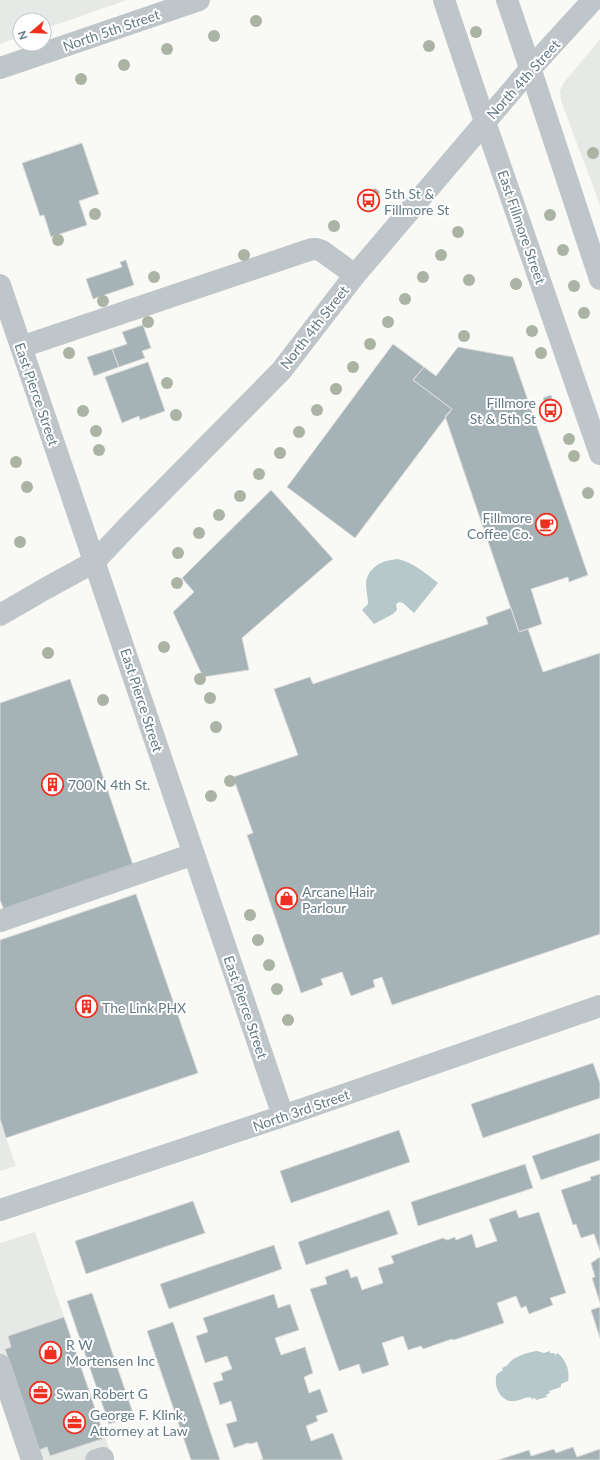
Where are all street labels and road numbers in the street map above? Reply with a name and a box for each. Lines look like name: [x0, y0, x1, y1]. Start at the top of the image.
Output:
street label: North 5th Street: [60, 5, 162, 55]
street label: North 4th Street: [483, 36, 563, 122]
street label: East Fillmore Street: [494, 168, 550, 286]
street label: North 4th Street: [276, 282, 352, 372]
street label: East Pierce Street: [11, 340, 63, 448]
street label: East Pierce Street: [117, 646, 167, 754]
street label: East Pierce Street: [220, 953, 272, 1061]
street label: North 3rd Street: [250, 1085, 352, 1135]

